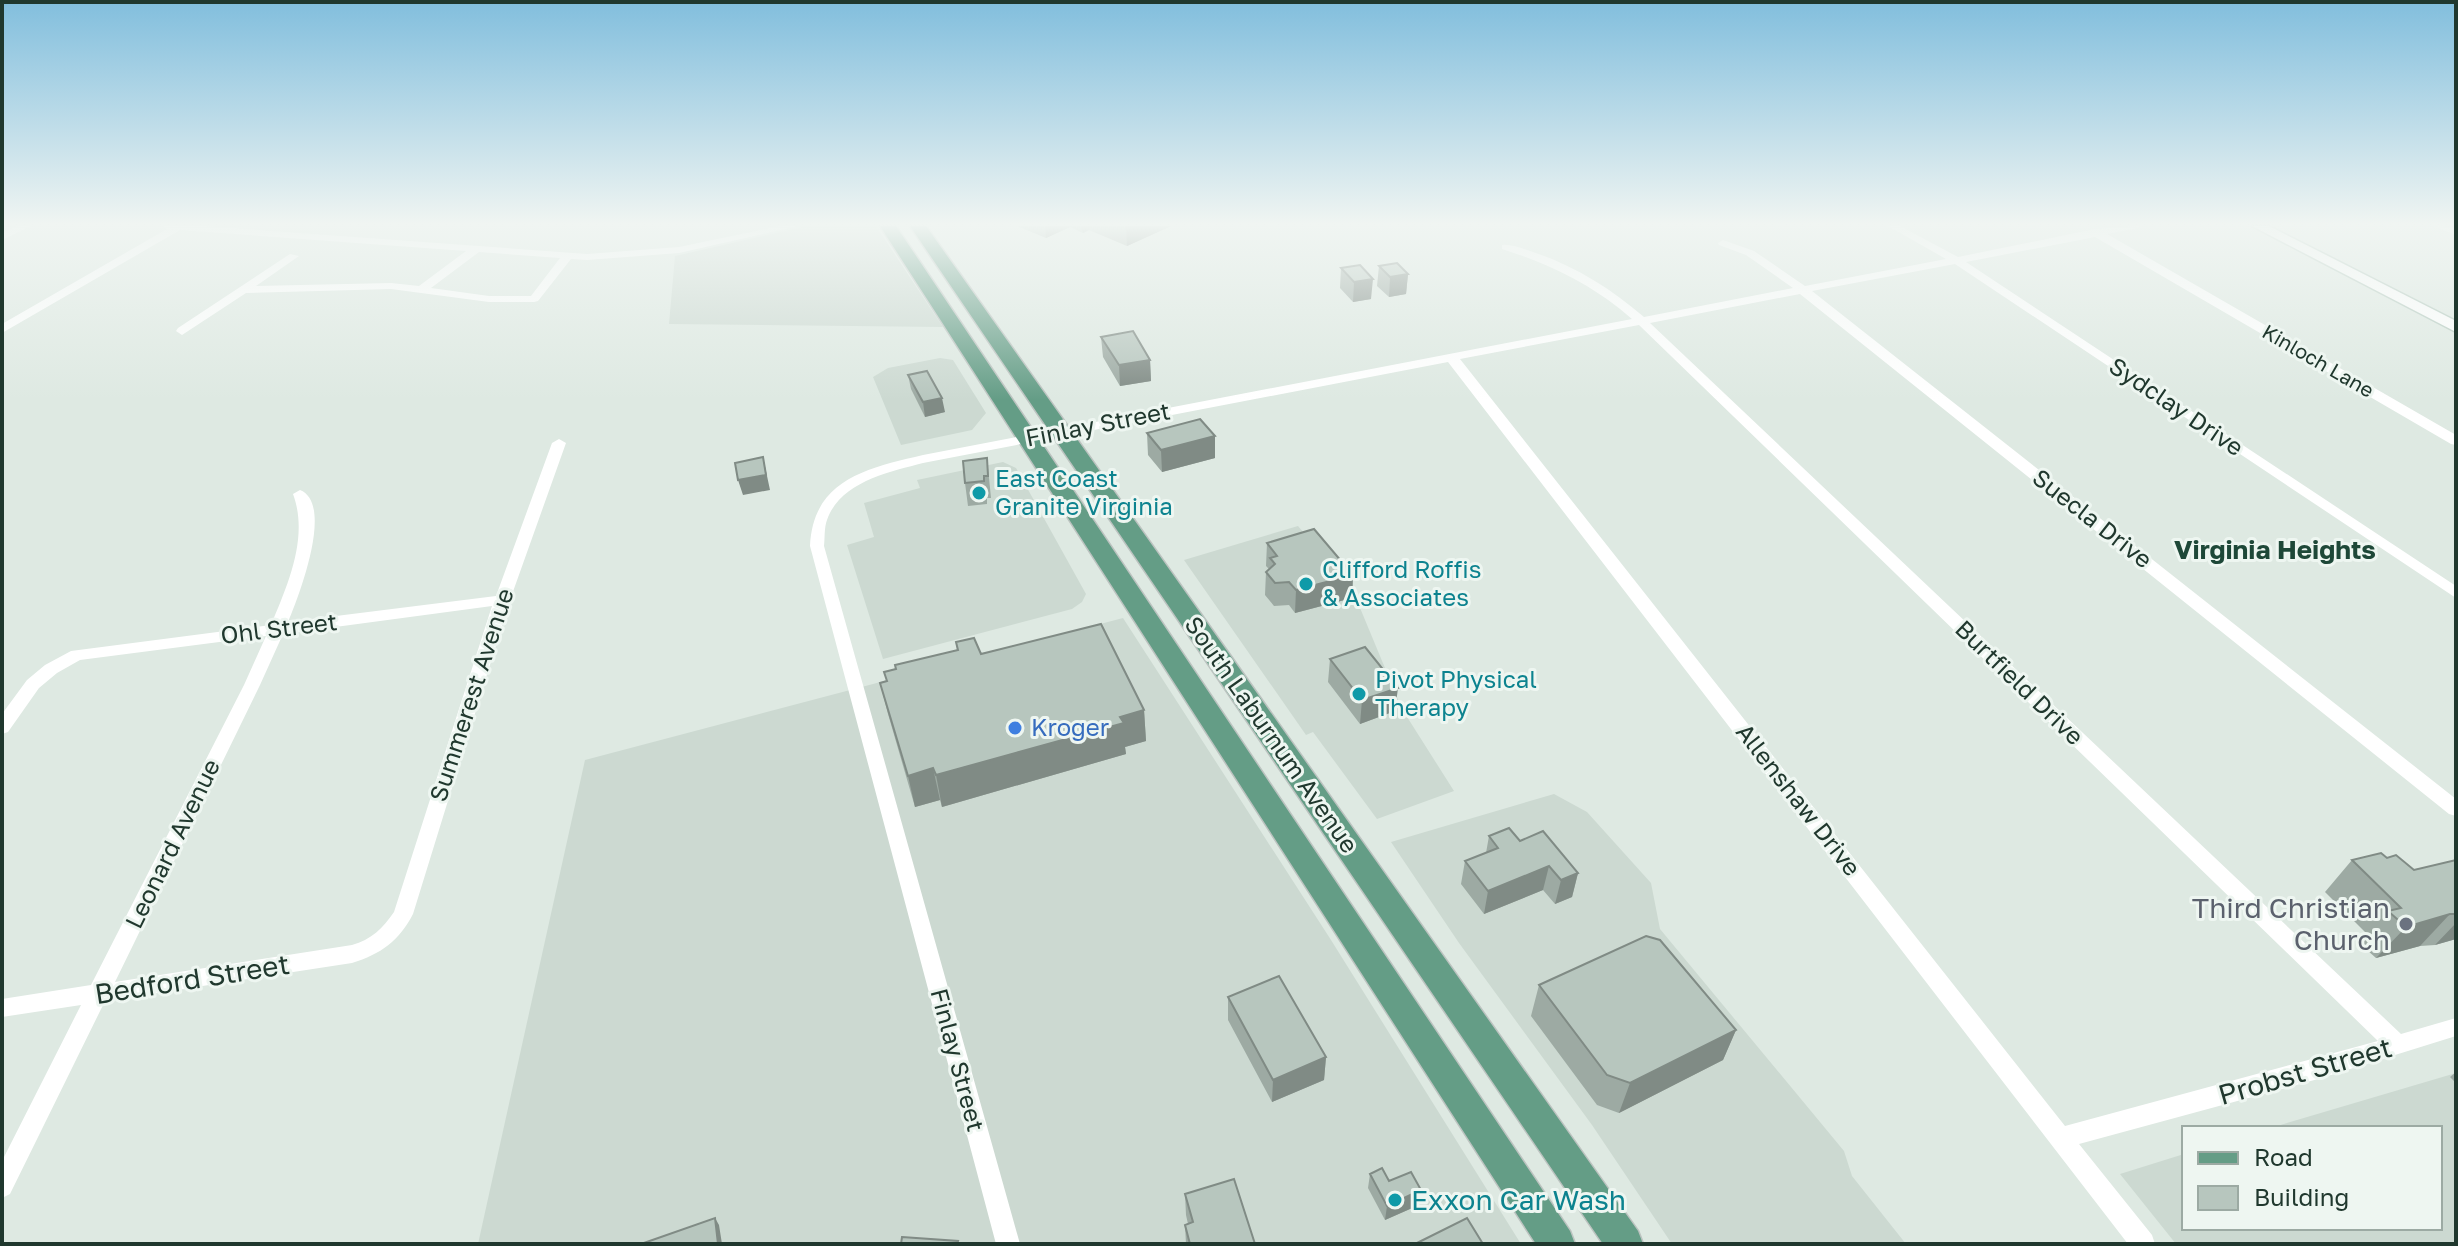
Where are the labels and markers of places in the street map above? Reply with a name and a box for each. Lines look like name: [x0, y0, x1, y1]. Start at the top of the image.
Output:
place label: East Coast Granite Virginia: [995, 463, 1173, 520]
marker: East Coast Granite Virginia: [970, 484, 988, 502]
place label: Clifford Roffis & Associates: [1322, 554, 1481, 611]
marker: Clifford Roffis & Associates: [1297, 575, 1315, 593]
place label: Pivot Physical Therapy: [1375, 664, 1537, 721]
marker: Pivot Physical Therapy: [1350, 685, 1368, 703]
place label: Kroger: [1031, 712, 1109, 741]
marker: Kroger: [1006, 719, 1024, 737]
place label: Third Christian Church: [2192, 891, 2390, 956]
marker: Third Christian Church: [2397, 915, 2415, 933]
place label: Exxon Car Wash: [1411, 1183, 1626, 1216]
marker: Exxon Car Wash: [1386, 1191, 1404, 1209]

